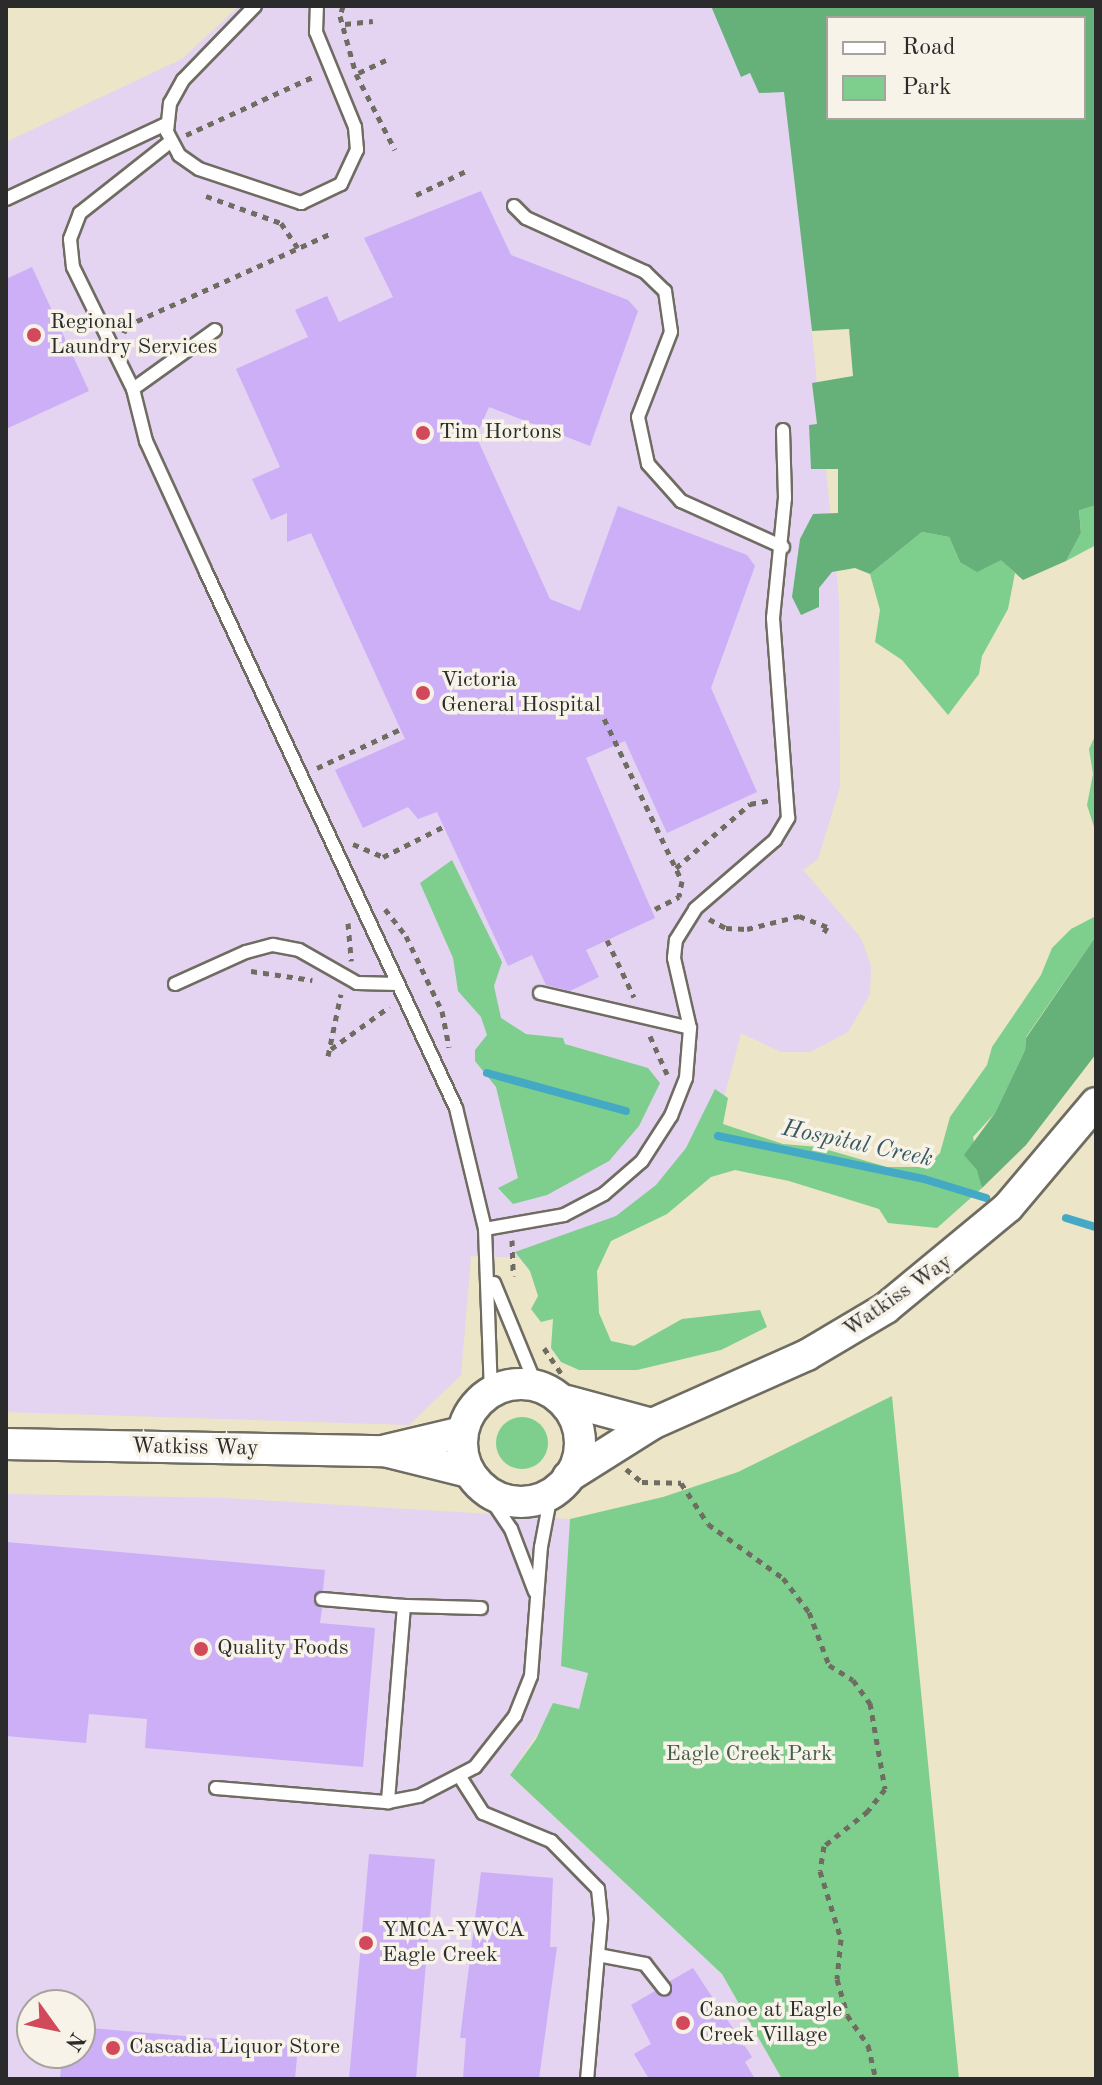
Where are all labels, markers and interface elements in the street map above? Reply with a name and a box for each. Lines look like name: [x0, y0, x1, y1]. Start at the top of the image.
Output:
legend: [826, 16, 1086, 120]
text: Road: [902, 36, 955, 60]
text: Park: [902, 76, 951, 100]
place label: Regional Laundry Services: [50, 309, 217, 360]
marker: Regional Laundry Services: [25, 326, 43, 344]
place label: Tim Hortons: [439, 420, 562, 446]
marker: Tim Hortons: [414, 424, 432, 442]
place label: Victoria General Hospital: [441, 667, 601, 718]
marker: Victoria General Hospital: [412, 682, 434, 704]
water label: Hospital Creek: [779, 1115, 935, 1175]
street label: Watkiss Way: [838, 1249, 958, 1343]
street label: Watkiss Way: [131, 1434, 259, 1462]
place label: Quality Foods: [217, 1636, 349, 1662]
marker: Quality Foods: [192, 1640, 210, 1658]
park label: Eagle Creek Park: [665, 1742, 833, 1768]
place label: YMCA-YWCA Eagle Creek: [382, 1917, 525, 1968]
marker: YMCA-YWCA Eagle Creek: [357, 1934, 375, 1952]
north arrow: [16, 1989, 96, 2069]
place label: Canoe at Eagle Creek Village: [699, 1997, 842, 2048]
marker: Canoe at Eagle Creek Village: [674, 2014, 692, 2032]
text: N: [61, 2028, 88, 2054]
place label: Cascadia Liquor Store: [129, 2035, 340, 2061]
marker: Cascadia Liquor Store: [104, 2039, 122, 2057]

